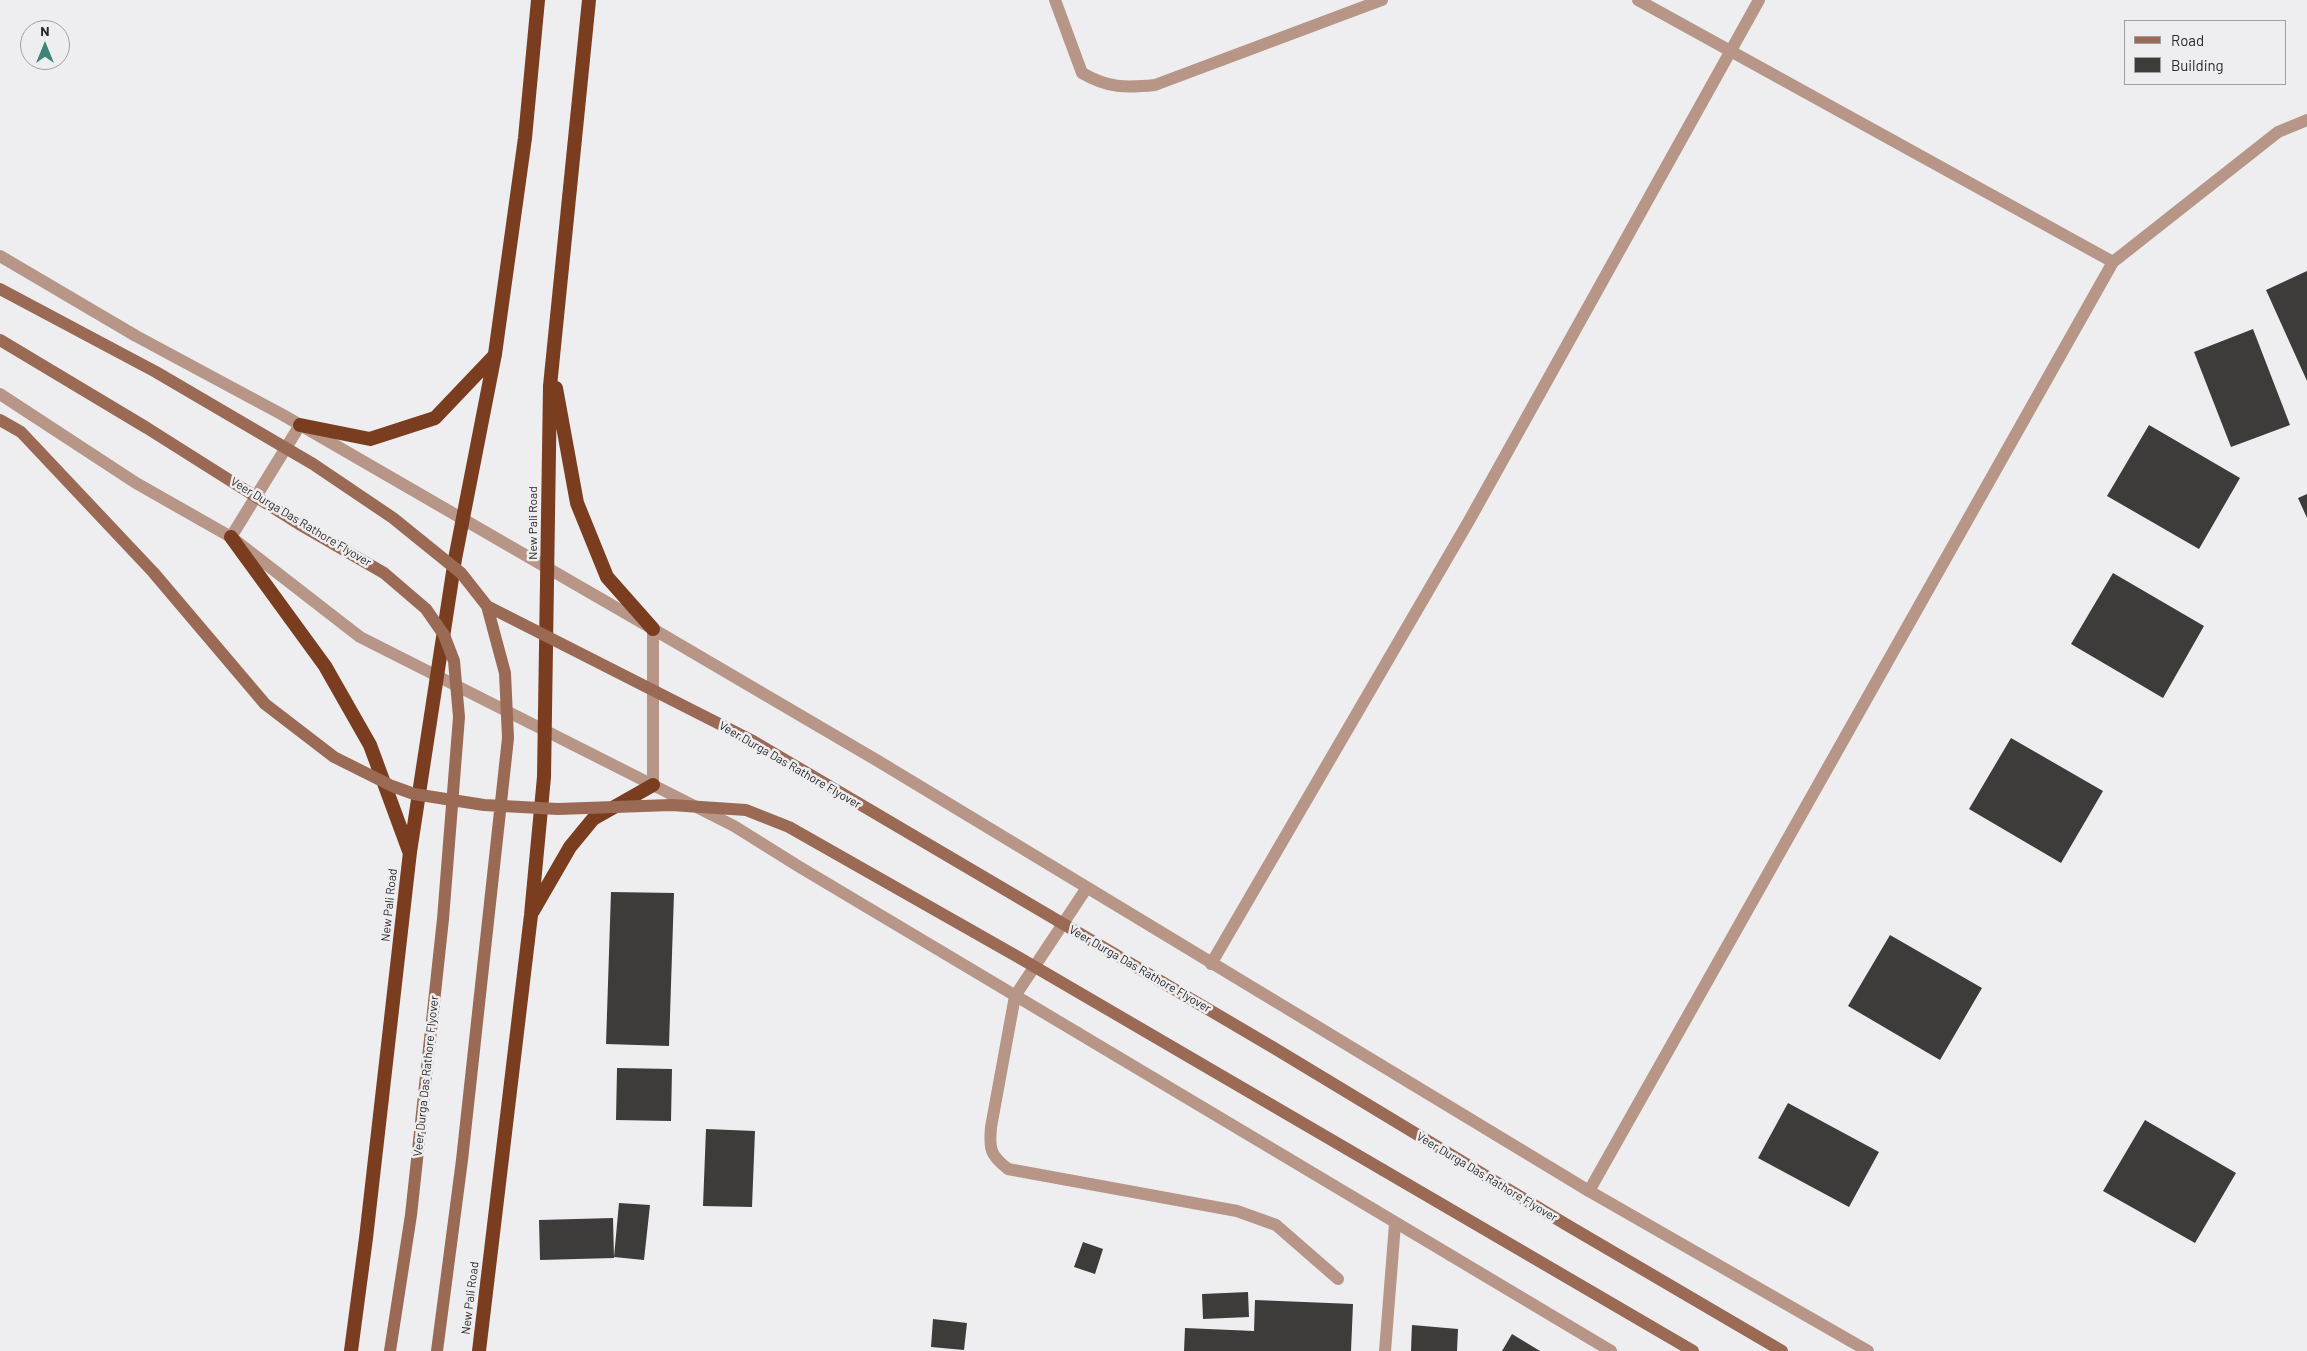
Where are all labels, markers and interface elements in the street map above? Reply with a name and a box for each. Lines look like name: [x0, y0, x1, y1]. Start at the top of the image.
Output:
north arrow: [20, 20, 70, 70]
legend: [2124, 20, 2287, 85]
text: N: [40, 22, 50, 39]
text: Road: [2171, 31, 2204, 49]
text: Building: [2171, 56, 2224, 74]
street label: Veer Durga Das Rathore Flyover: [228, 474, 374, 570]
street label: New Pali Road: [526, 486, 540, 560]
street label: Veer Durga Das Rathore Flyover: [716, 718, 864, 812]
street label: New Pali Road: [378, 868, 400, 942]
street label: Veer Durga Das Rathore Flyover: [1066, 922, 1214, 1016]
street label: Veer Durga Das Rathore Flyover: [410, 995, 442, 1157]
street label: Veer Durga Das Rathore Flyover: [1414, 1129, 1560, 1225]
street label: New Pali Road: [458, 1261, 482, 1335]

